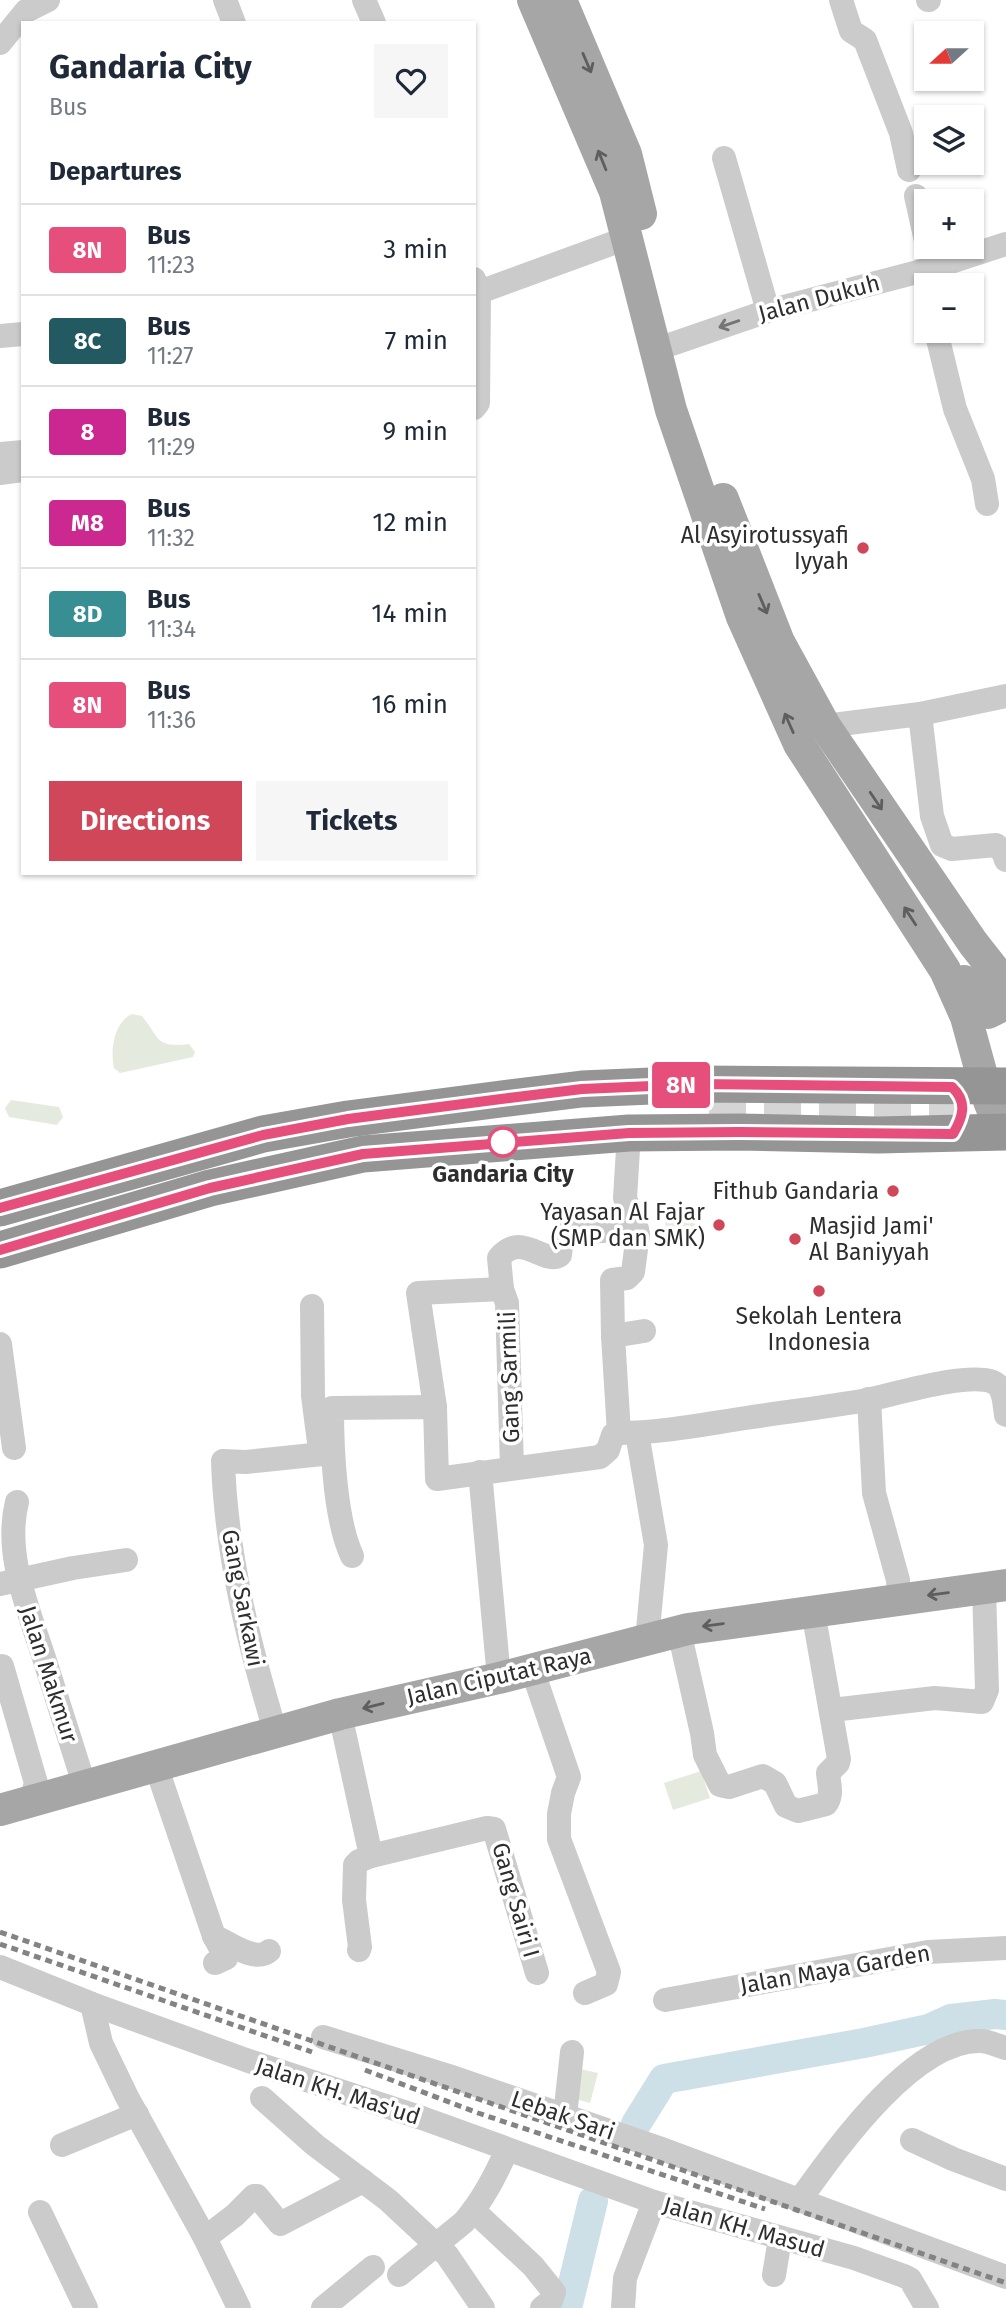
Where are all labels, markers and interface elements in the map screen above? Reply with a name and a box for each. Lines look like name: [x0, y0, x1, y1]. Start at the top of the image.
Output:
north arrow: [914, 21, 984, 91]
map controls: [914, 21, 984, 343]
button: heart: [374, 44, 448, 118]
text: Gandaria City: [49, 47, 252, 87]
one-way arrow: [582, 51, 595, 73]
text: Bus: [49, 93, 87, 121]
button: layers: [914, 105, 984, 175]
one-way arrow: [595, 149, 608, 171]
text: Departures: [49, 156, 182, 187]
button: +: [914, 189, 984, 259]
text: Bus: [147, 220, 190, 251]
text: 3 min: [383, 234, 448, 265]
text: 8N: [73, 236, 102, 264]
text: 11:23: [147, 251, 195, 279]
street label: Jalan Dukuh: [755, 268, 883, 328]
button: −: [914, 273, 984, 343]
text: Bus: [147, 311, 190, 342]
one-way arrow: [718, 319, 740, 331]
text: 7 min: [385, 325, 448, 356]
text: 8C: [74, 327, 101, 355]
text: 11:27: [147, 342, 193, 370]
text: Bus: [147, 402, 190, 433]
text: 9 min: [383, 416, 448, 447]
text: 8: [81, 418, 94, 446]
text: 11:29: [147, 433, 195, 461]
text: Bus: [147, 493, 190, 524]
text: 12 min: [372, 507, 448, 538]
text: M8: [71, 509, 104, 537]
place label: Al Asyirotussyafi Iyyah: [681, 521, 849, 575]
text: 11:32: [147, 524, 195, 552]
marker: Al Asyirotussyafi Iyyah: [855, 540, 871, 556]
text: Bus: [147, 584, 190, 615]
one-way arrow: [757, 593, 770, 614]
text: 14 min: [371, 598, 448, 629]
text: 8D: [73, 600, 102, 628]
text: 11:34: [147, 615, 196, 643]
text: Bus: [147, 675, 190, 706]
text: 16 min: [371, 689, 448, 720]
text: 8N: [73, 691, 102, 719]
text: 11:36: [147, 706, 196, 734]
one-way arrow: [782, 713, 795, 734]
button: Directions: [49, 781, 242, 861]
button: Tickets: [256, 781, 448, 861]
one-way arrow: [869, 791, 883, 810]
one-way arrow: [903, 907, 917, 926]
line badge: 8N: [650, 1062, 712, 1108]
text: 8N: [666, 1071, 696, 1099]
marker: Gandaria City: [488, 1127, 518, 1157]
place label: Gandaria City: [432, 1160, 575, 1188]
place label: Fithub Gandaria: [712, 1177, 879, 1205]
marker: Fithub Gandaria: [885, 1183, 901, 1199]
place label: Yayasan Al Fajar (SMP dan SMK): [540, 1198, 705, 1252]
place label: Masjid Jami' Al Baniyyah: [809, 1212, 933, 1266]
marker: Yayasan Al Fajar (SMP dan SMK): [711, 1217, 727, 1233]
marker: Masjid Jami' Al Baniyyah: [787, 1231, 803, 1247]
marker: Sekolah Lentera Indonesia: [811, 1283, 827, 1299]
place label: Sekolah Lentera Indonesia: [736, 1302, 902, 1356]
street label: Gang Sarmili: [493, 1311, 525, 1443]
street label: Gang Sarkawi: [216, 1527, 270, 1669]
one-way arrow: [928, 1587, 950, 1600]
street label: Jalan Makmur: [14, 1602, 84, 1746]
one-way arrow: [702, 1619, 725, 1632]
street label: Jalan Ciputat Raya: [404, 1641, 594, 1711]
one-way arrow: [362, 1700, 385, 1713]
street label: Gang Sairi I: [486, 1839, 546, 1961]
street label: Jalan Maya Garden: [738, 1938, 932, 2000]
street label: Jalan KH. Mas'ud: [252, 2051, 424, 2131]
street label: Lebak Sari: [508, 2084, 618, 2146]
street label: Jalan KH. Masud: [660, 2191, 828, 2263]

